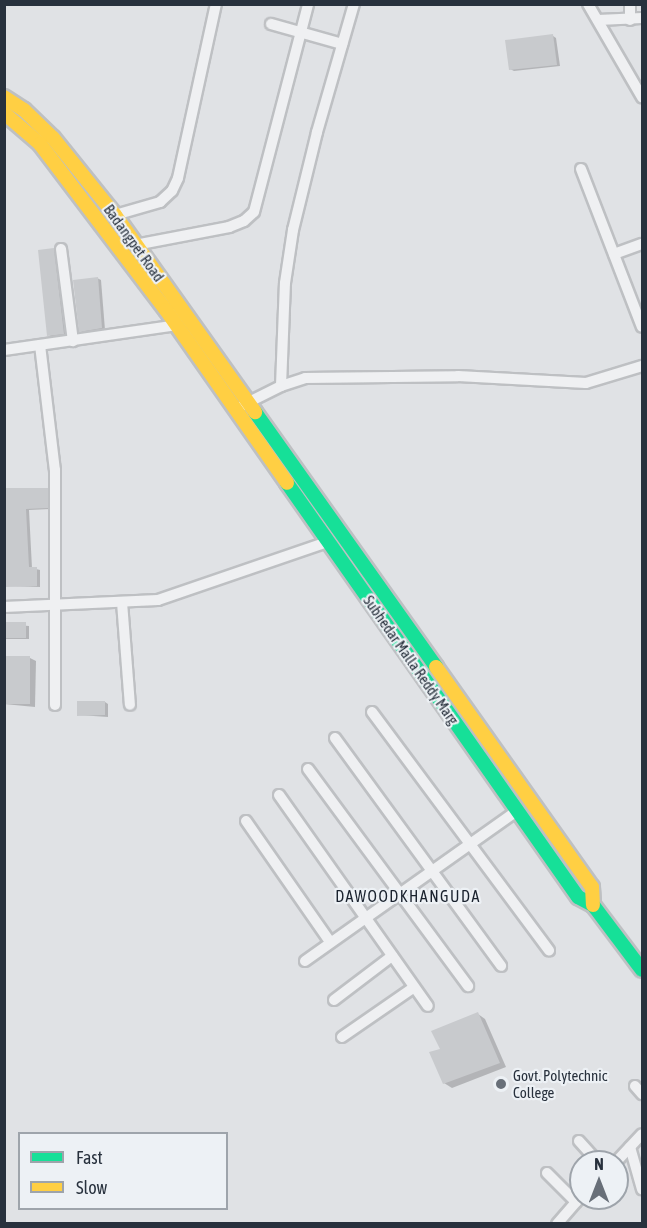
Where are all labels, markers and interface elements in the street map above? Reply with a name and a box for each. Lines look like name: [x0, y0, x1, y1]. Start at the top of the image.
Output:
street label: Badangpet Road: [100, 201, 168, 285]
street label: Subhedar Malla Reddy Marg: [360, 592, 462, 728]
district label: DAWOODKHANGUDA: [335, 886, 481, 906]
place label: Govt. Polytechnic College: [513, 1066, 607, 1101]
marker: Govt. Polytechnic College: [494, 1077, 508, 1091]
legend: [18, 1132, 228, 1210]
text: Fast: [76, 1147, 103, 1168]
north arrow: [569, 1150, 629, 1210]
text: N: [594, 1155, 604, 1173]
text: Slow: [76, 1177, 107, 1198]

